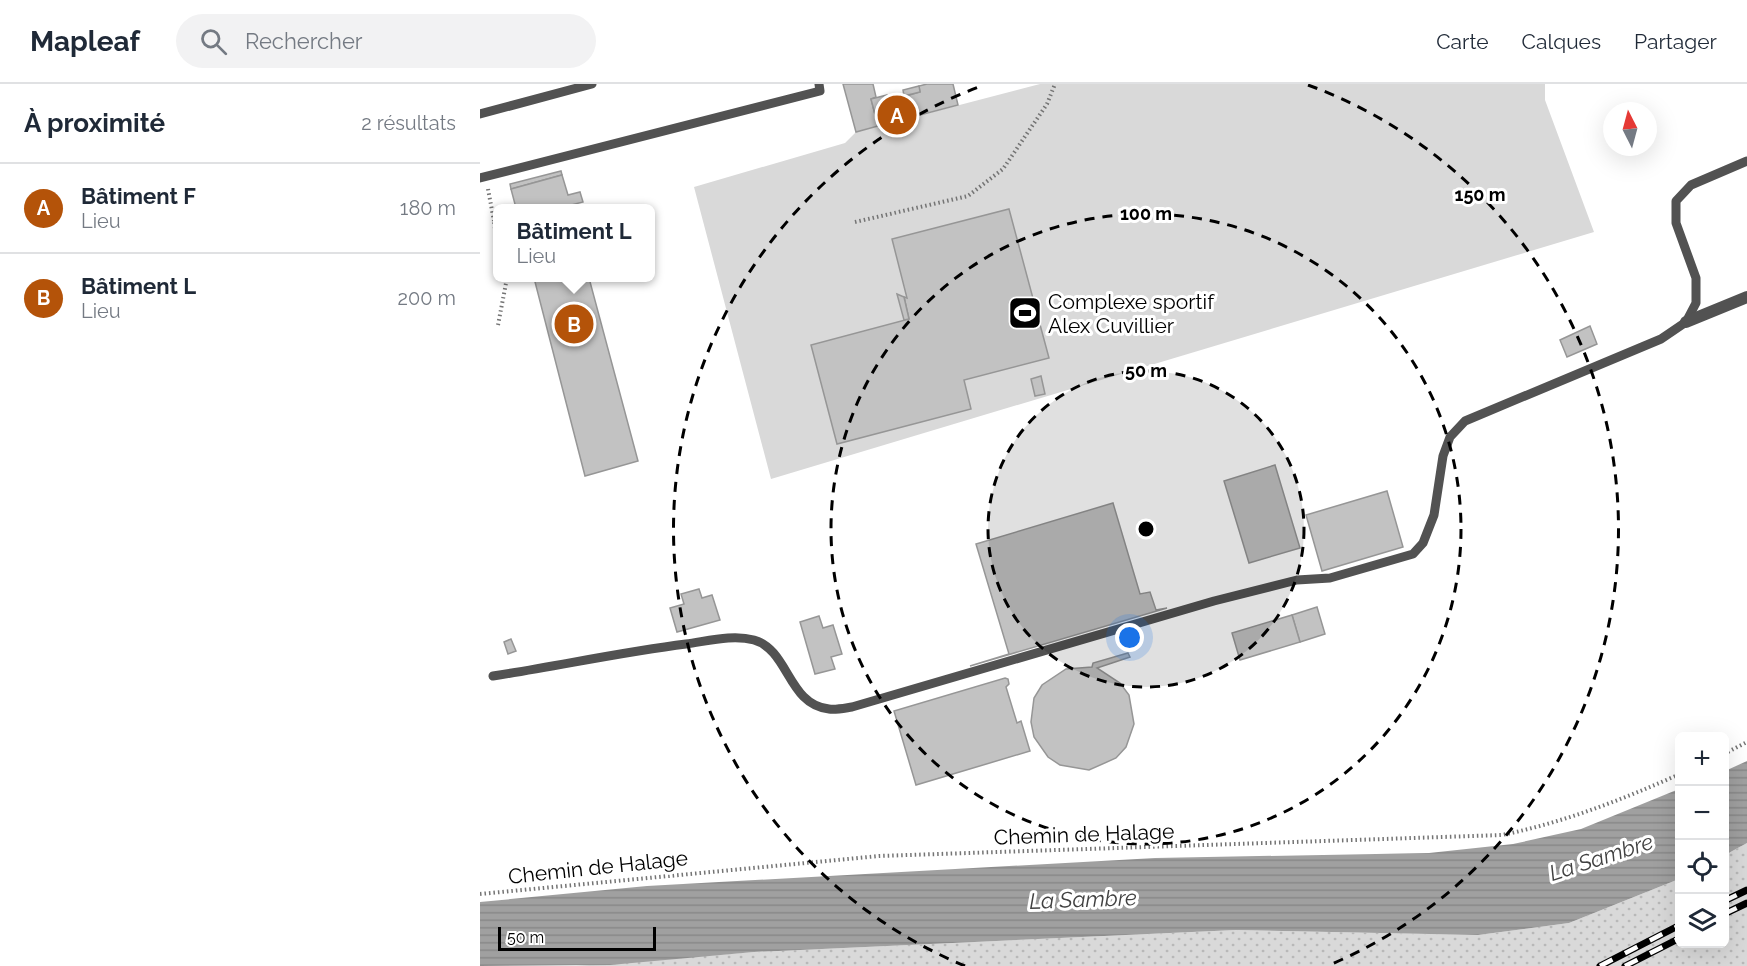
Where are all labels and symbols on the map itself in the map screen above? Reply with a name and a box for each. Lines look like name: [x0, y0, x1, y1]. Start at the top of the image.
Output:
pin: A: [878, 93, 916, 138]
north arrow: [1603, 102, 1657, 156]
text: 150 m: [1455, 184, 1506, 205]
text: 100 m: [1120, 203, 1172, 224]
place label: Complexe sportif Alex Cuvillier: [1048, 289, 1215, 338]
sports icon: Complexe sportif Alex Cuvillier: [1007, 295, 1043, 331]
pin: B: [554, 302, 593, 346]
text: 50 m: [1125, 360, 1167, 381]
centre of rings: [1136, 519, 1156, 539]
your location: [1115, 623, 1144, 652]
street label: Chemin de Halage: [993, 818, 1175, 850]
water label: La Sambre: [1546, 828, 1656, 886]
street label: Chemin de Halage: [507, 845, 689, 889]
water label: La Sambre: [1029, 884, 1138, 914]
scale bar: [498, 924, 656, 952]

